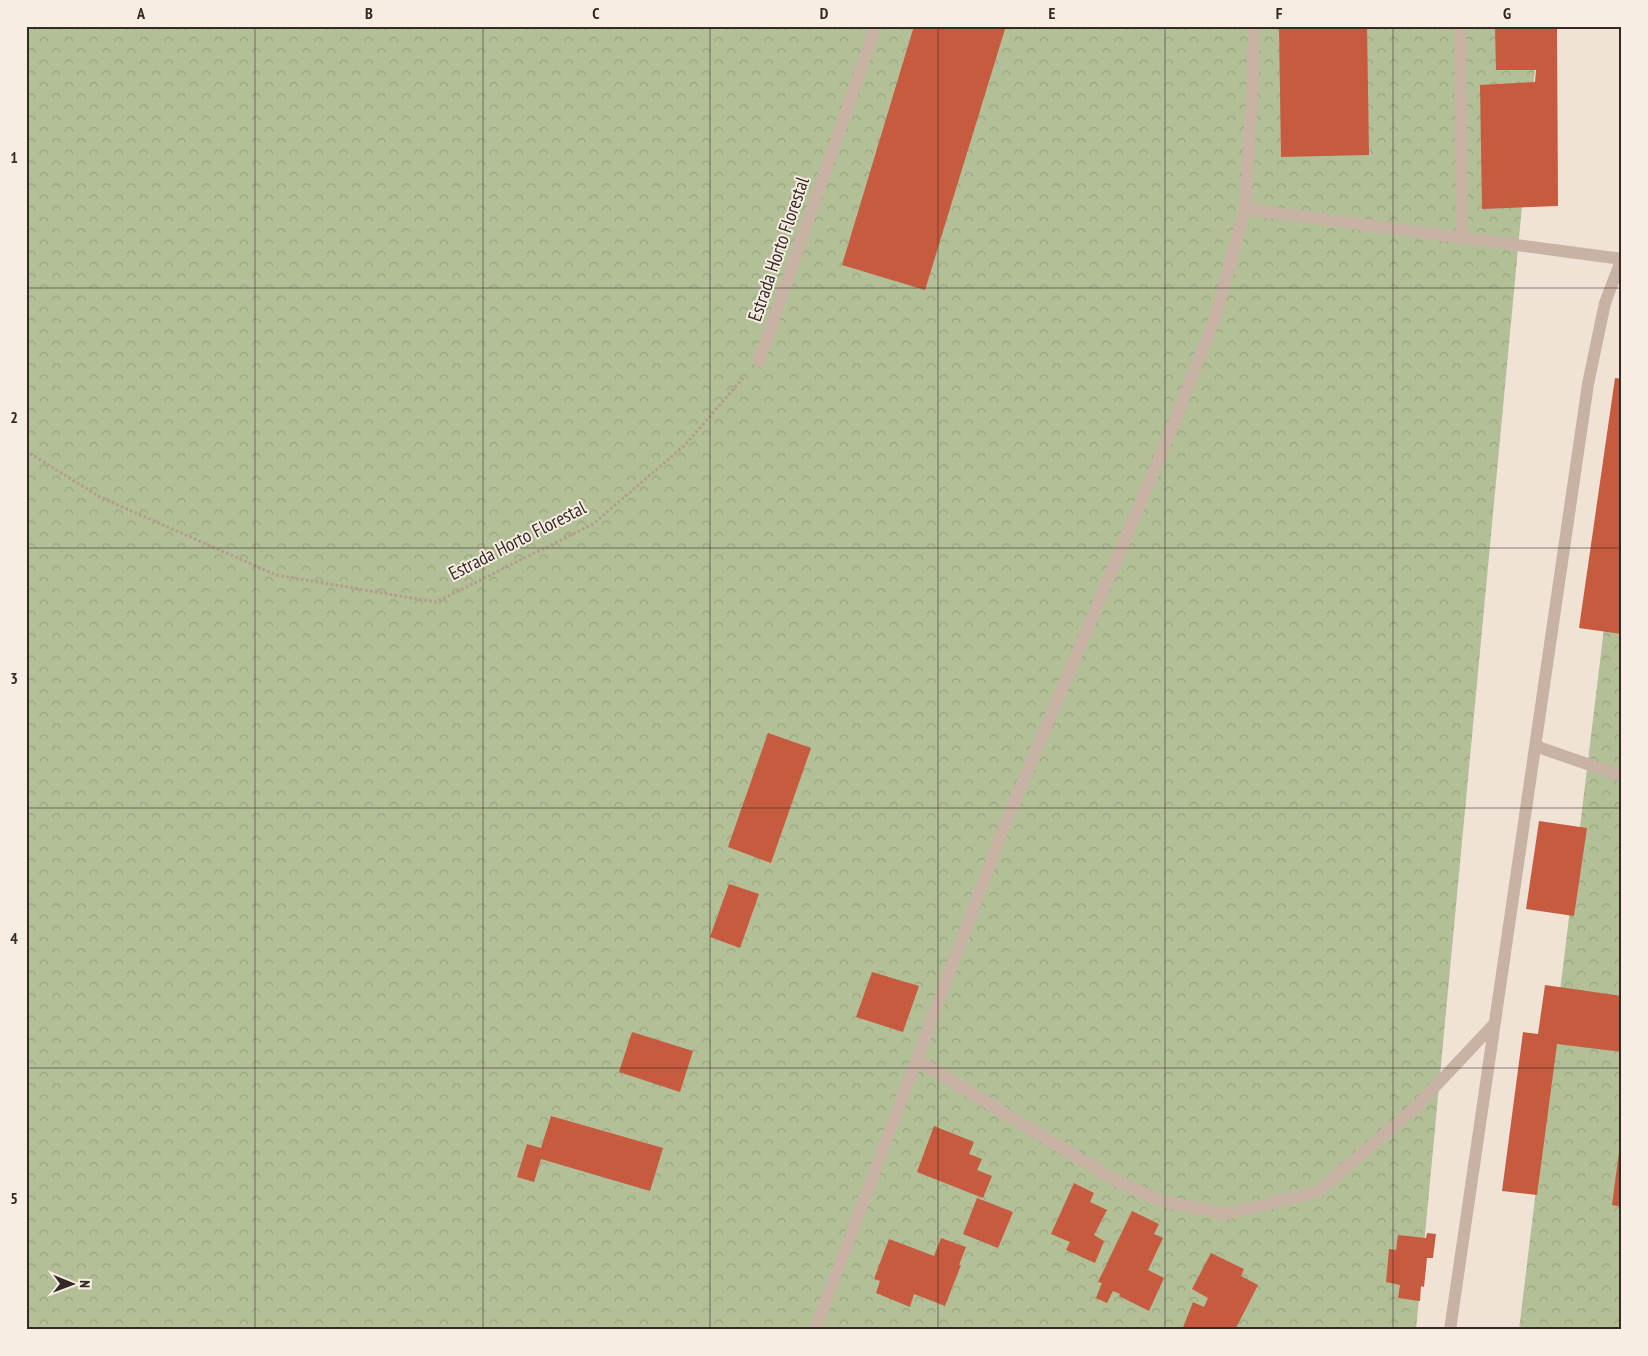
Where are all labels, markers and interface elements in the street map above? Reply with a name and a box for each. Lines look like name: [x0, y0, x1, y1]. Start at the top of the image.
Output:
text: A: [136, 3, 146, 23]
text: B: [365, 3, 373, 23]
text: C: [592, 3, 600, 23]
text: D: [820, 3, 829, 23]
text: E: [1049, 3, 1056, 23]
text: F: [1276, 3, 1283, 23]
text: G: [1503, 3, 1511, 23]
text: 1: [10, 147, 18, 167]
street label: Estrada Horto Florestal: [742, 173, 814, 324]
text: 2: [10, 407, 18, 427]
street label: Estrada Horto Florestal: [444, 495, 590, 585]
text: 3: [10, 668, 18, 688]
text: 4: [10, 928, 18, 948]
text: 5: [10, 1188, 18, 1208]
north arrow: [48, 1258, 98, 1308]
text: N: [76, 1280, 94, 1288]

